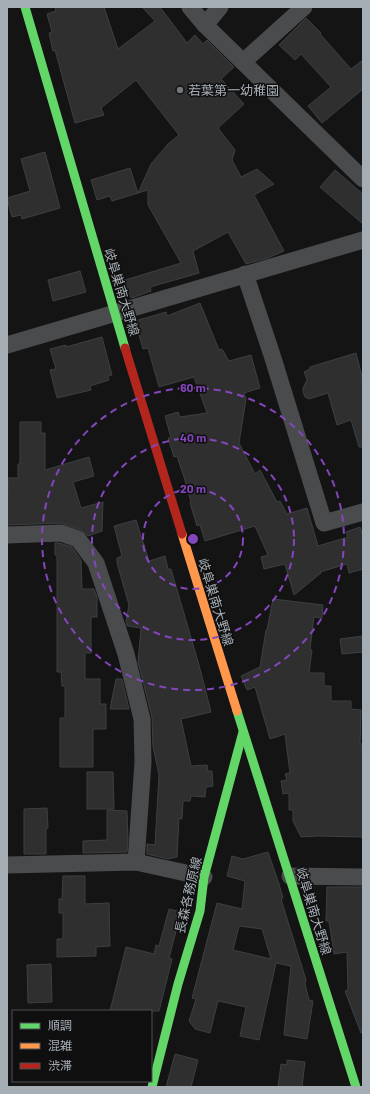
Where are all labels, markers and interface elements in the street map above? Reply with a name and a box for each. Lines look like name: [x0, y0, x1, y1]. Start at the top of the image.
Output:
place label: 若葉第一幼稚園: [188, 82, 279, 98]
marker: 若葉第一幼稚園: [175, 85, 185, 95]
street label: 岐阜巣南大野線: [101, 246, 143, 338]
text: 60 m: [180, 380, 206, 394]
text: 40 m: [180, 430, 206, 444]
text: 20 m: [180, 481, 206, 495]
centre of rings: [186, 532, 200, 546]
street label: 岐阜巣南大野線: [195, 556, 237, 648]
street label: 長森各務原線: [171, 855, 205, 935]
street label: 岐阜巣南大野線: [293, 865, 335, 957]
legend: [12, 1010, 152, 1082]
text: 順調: [48, 1018, 72, 1032]
text: 混雑: [48, 1038, 72, 1052]
text: 渋滞: [48, 1058, 72, 1072]

